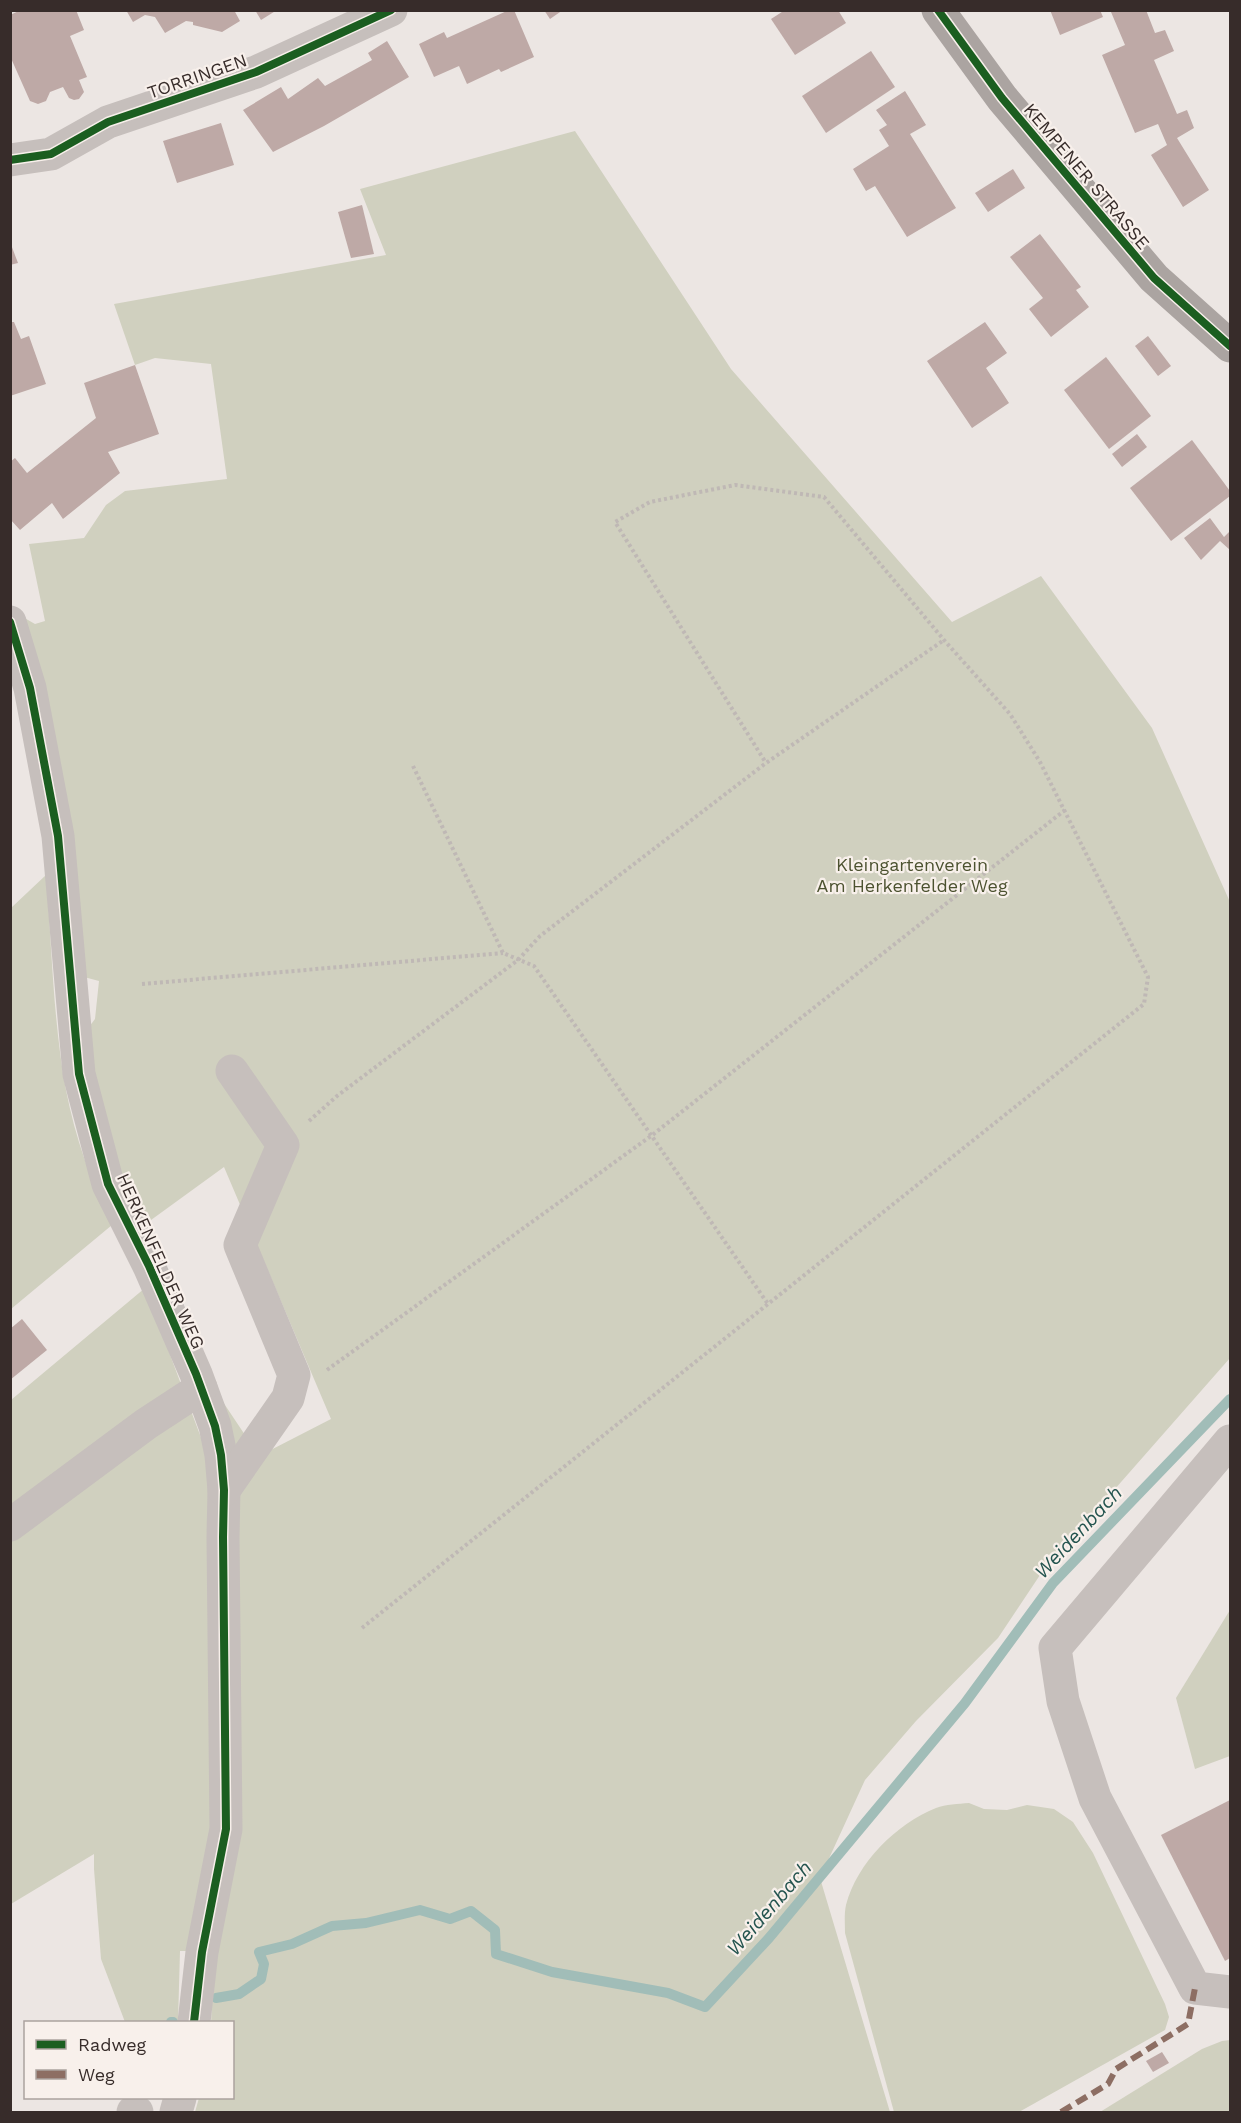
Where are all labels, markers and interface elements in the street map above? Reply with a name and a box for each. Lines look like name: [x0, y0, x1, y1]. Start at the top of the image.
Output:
street label: TORRINGEN: [144, 49, 250, 103]
street label: KEMPENER STRASSE: [1020, 99, 1154, 253]
park label: Kleingartenverein Am Herkenfelder Weg: [817, 854, 1008, 896]
street label: HERKENFELDER WEG: [113, 1170, 209, 1352]
water label: Weidenbach: [1029, 1481, 1127, 1583]
water label: Weidenbach: [721, 1856, 817, 1960]
legend: [24, 2021, 234, 2099]
text: Radweg: [78, 2034, 147, 2055]
text: Weg: [78, 2064, 115, 2085]

